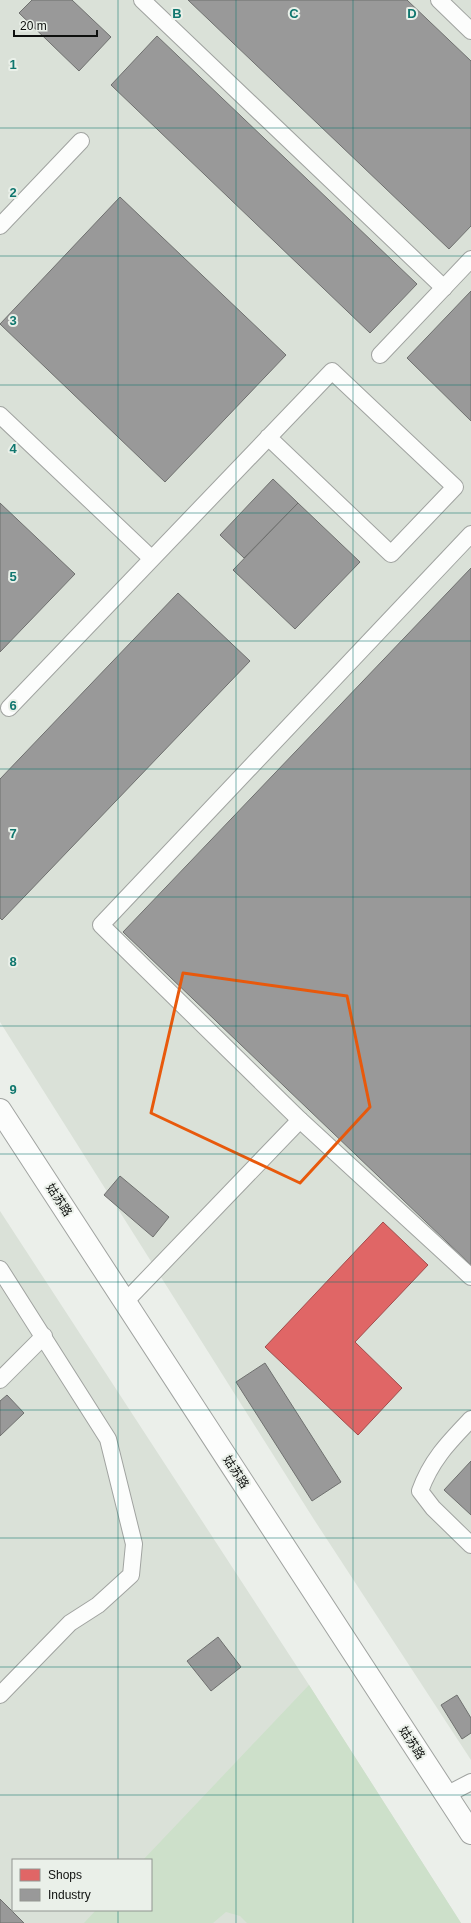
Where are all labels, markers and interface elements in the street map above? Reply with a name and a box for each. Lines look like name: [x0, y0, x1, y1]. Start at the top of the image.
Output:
text: B: [172, 6, 182, 21]
text: C: [289, 6, 299, 21]
text: D: [407, 6, 417, 21]
scale bar: [14, 12, 97, 38]
text: 20 m: [20, 19, 47, 33]
text: 1: [9, 57, 17, 72]
text: 2: [9, 185, 17, 200]
text: 3: [9, 313, 17, 328]
text: 4: [9, 441, 17, 456]
text: 5: [9, 569, 17, 584]
text: 6: [9, 698, 17, 713]
text: 7: [9, 826, 17, 841]
text: 8: [9, 954, 17, 969]
text: 9: [9, 1082, 17, 1097]
street label: 姑苏路: [43, 1181, 75, 1219]
street label: 姑苏路: [220, 1453, 252, 1491]
street label: 姑苏路: [396, 1724, 428, 1762]
legend: [12, 1859, 152, 1911]
text: Shops: [48, 1868, 82, 1882]
text: Industry: [48, 1888, 91, 1902]

